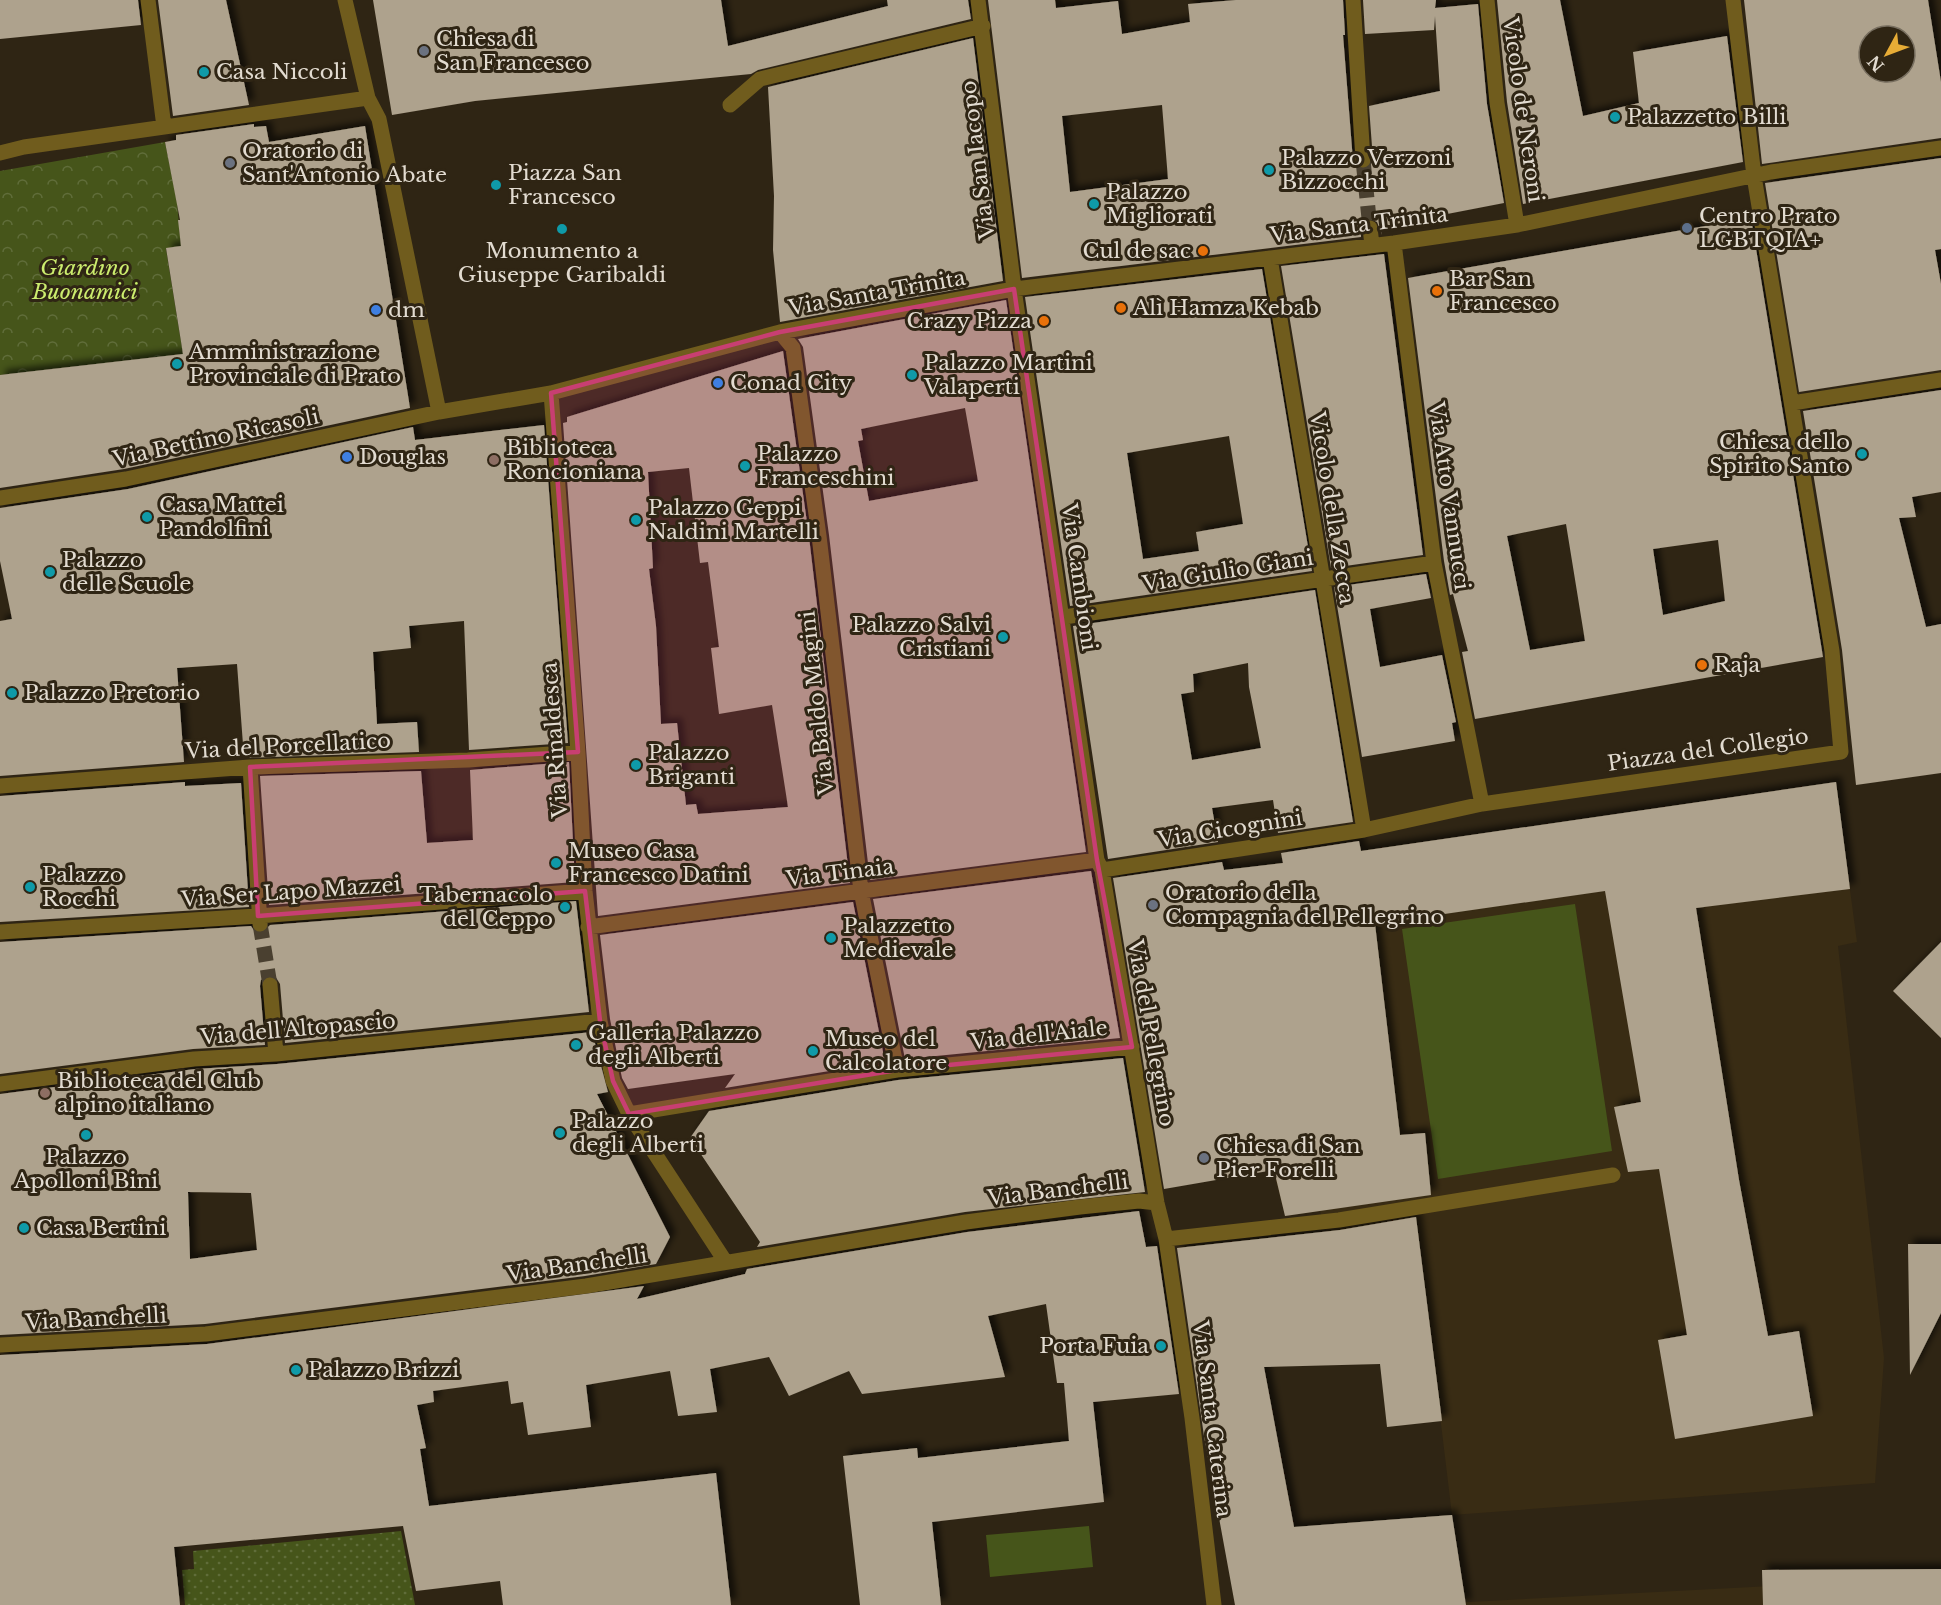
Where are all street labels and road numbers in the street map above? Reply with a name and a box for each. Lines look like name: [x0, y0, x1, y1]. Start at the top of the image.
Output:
street label: Vicolo de' Neroni: [1497, 15, 1549, 204]
street label: Via San Iacopo: [955, 79, 1001, 242]
street label: Via Santa Trinita: [1268, 201, 1450, 249]
street label: Via Santa Trinita: [786, 265, 968, 322]
street label: Via Atto Vannucci: [1423, 399, 1475, 592]
street label: Via Bettino Ricasoli: [110, 403, 321, 473]
street label: Vicolo della Zecca: [1304, 409, 1360, 607]
street label: Via Cambioni: [1056, 501, 1102, 652]
street label: Via Giulio Giani: [1140, 545, 1315, 598]
street label: Via Baldo Magini: [794, 610, 840, 797]
street label: Via Rinaldesca: [537, 661, 573, 820]
street label: Piazza del Collegio: [1606, 723, 1810, 777]
street label: Via del Porcellatico: [184, 728, 391, 764]
street label: Via Cicognini: [1155, 805, 1304, 853]
street label: Via Tinaia: [784, 853, 896, 893]
street label: Via Ser Lapo Mazzei: [179, 871, 402, 913]
street label: Via del Pellegrino: [1122, 936, 1180, 1129]
street label: Via dell'Altopascio: [198, 1008, 397, 1051]
street label: Via dell'Aiale: [968, 1015, 1109, 1055]
street label: Via Banchelli: [985, 1168, 1130, 1212]
street label: Via Banchelli: [504, 1242, 649, 1288]
street label: Via Banchelli: [24, 1302, 167, 1336]
street label: Via Santa Caterina: [1187, 1318, 1237, 1519]

